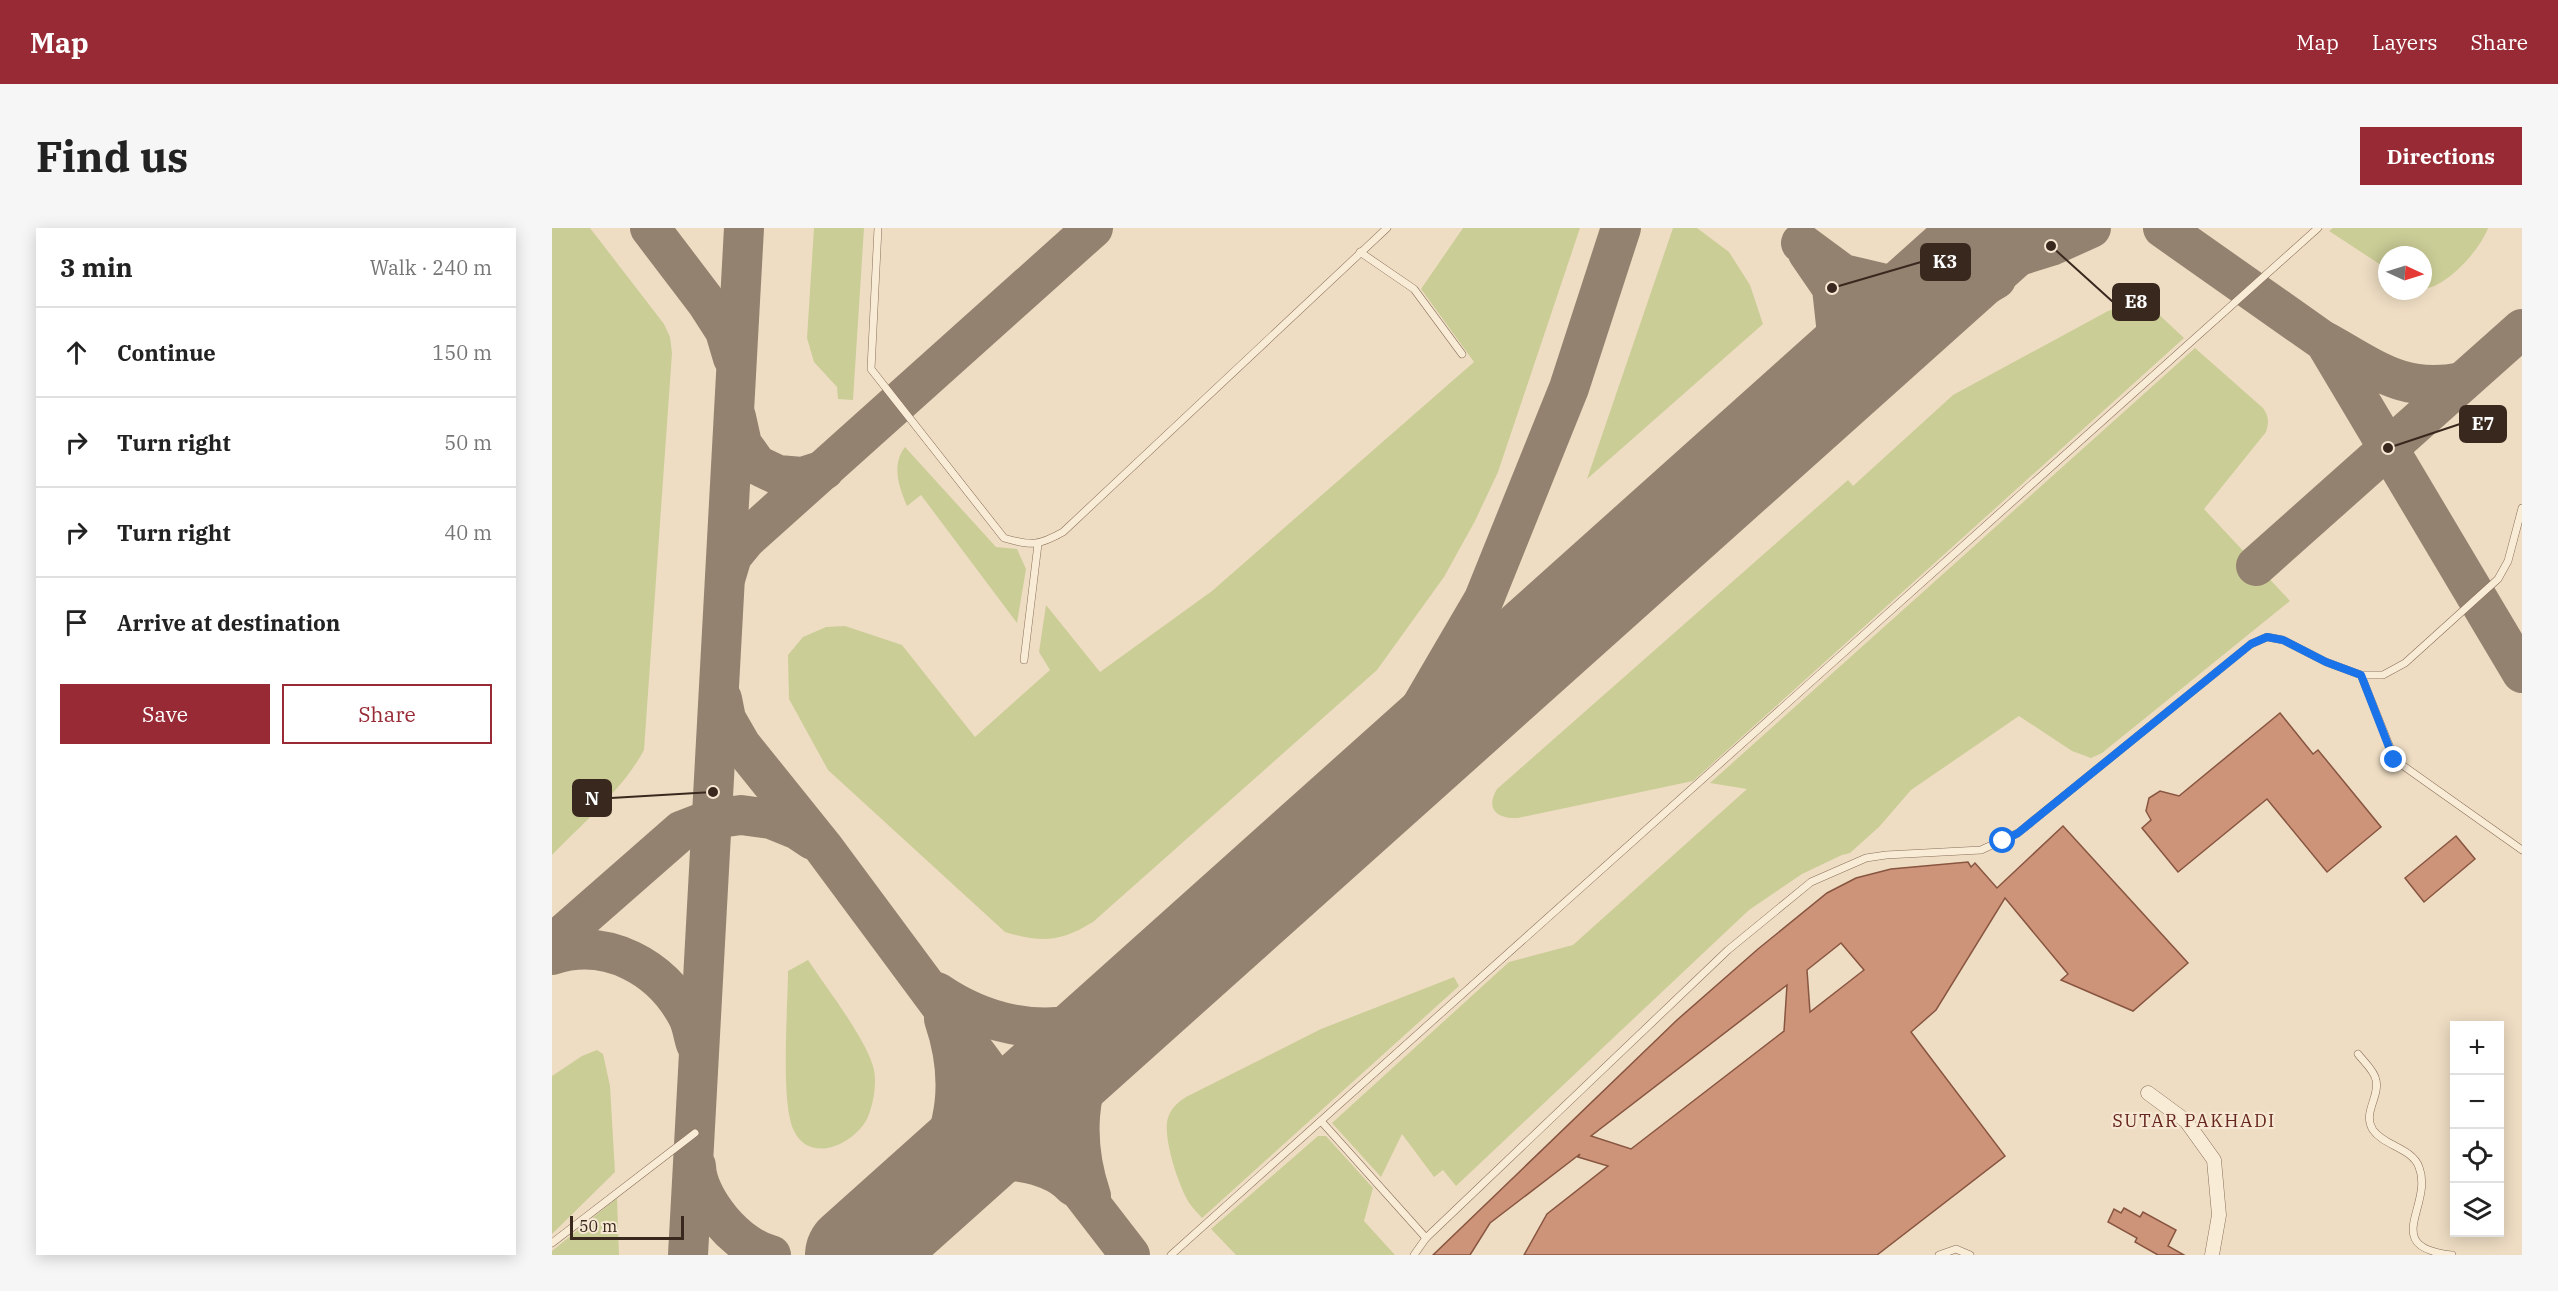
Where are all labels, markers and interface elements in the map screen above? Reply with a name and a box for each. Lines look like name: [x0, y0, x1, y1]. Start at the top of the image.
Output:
text: Map: [30, 24, 89, 61]
text: Map: [2296, 28, 2339, 56]
text: Layers: [2372, 28, 2438, 56]
text: Share: [2471, 28, 2528, 56]
button: Directions: [2360, 127, 2522, 185]
text: Find us: [36, 129, 188, 184]
callout: K3: [1921, 244, 1970, 280]
north arrow: [2378, 246, 2432, 300]
text: 3 min: [60, 250, 133, 284]
text: K3: [1933, 250, 1957, 273]
text: Walk · 240 m: [370, 254, 492, 281]
callout: E8: [2113, 284, 2159, 320]
text: E8: [2125, 290, 2148, 313]
icon: ahead: [60, 336, 93, 369]
text: Continue: [117, 338, 216, 367]
text: 150 m: [432, 339, 492, 366]
callout: E7: [2460, 406, 2506, 442]
text: E7: [2472, 412, 2494, 435]
icon: right: [60, 426, 93, 459]
text: Turn right: [117, 428, 231, 457]
text: 50 m: [444, 429, 492, 456]
icon: right: [60, 516, 93, 549]
text: Turn right: [117, 518, 231, 547]
text: 40 m: [444, 519, 492, 546]
icon: arrive: [60, 606, 93, 639]
text: Arrive at destination: [117, 608, 340, 637]
button: Save: [60, 684, 270, 744]
button: Share: [282, 684, 492, 744]
route end: [2380, 746, 2406, 772]
callout: N: [573, 780, 611, 816]
text: N: [585, 787, 599, 810]
route start: [1989, 827, 2015, 853]
map controls: [2450, 1021, 2504, 1237]
button: +: [2450, 1021, 2504, 1075]
button: −: [2450, 1075, 2504, 1129]
district label: SUTAR PAKHADI: [2112, 1109, 2276, 1132]
button: locate: [2450, 1129, 2504, 1183]
button: layers: [2450, 1183, 2504, 1237]
scale bar: [570, 1213, 684, 1240]
text: 50 m: [579, 1216, 617, 1236]

